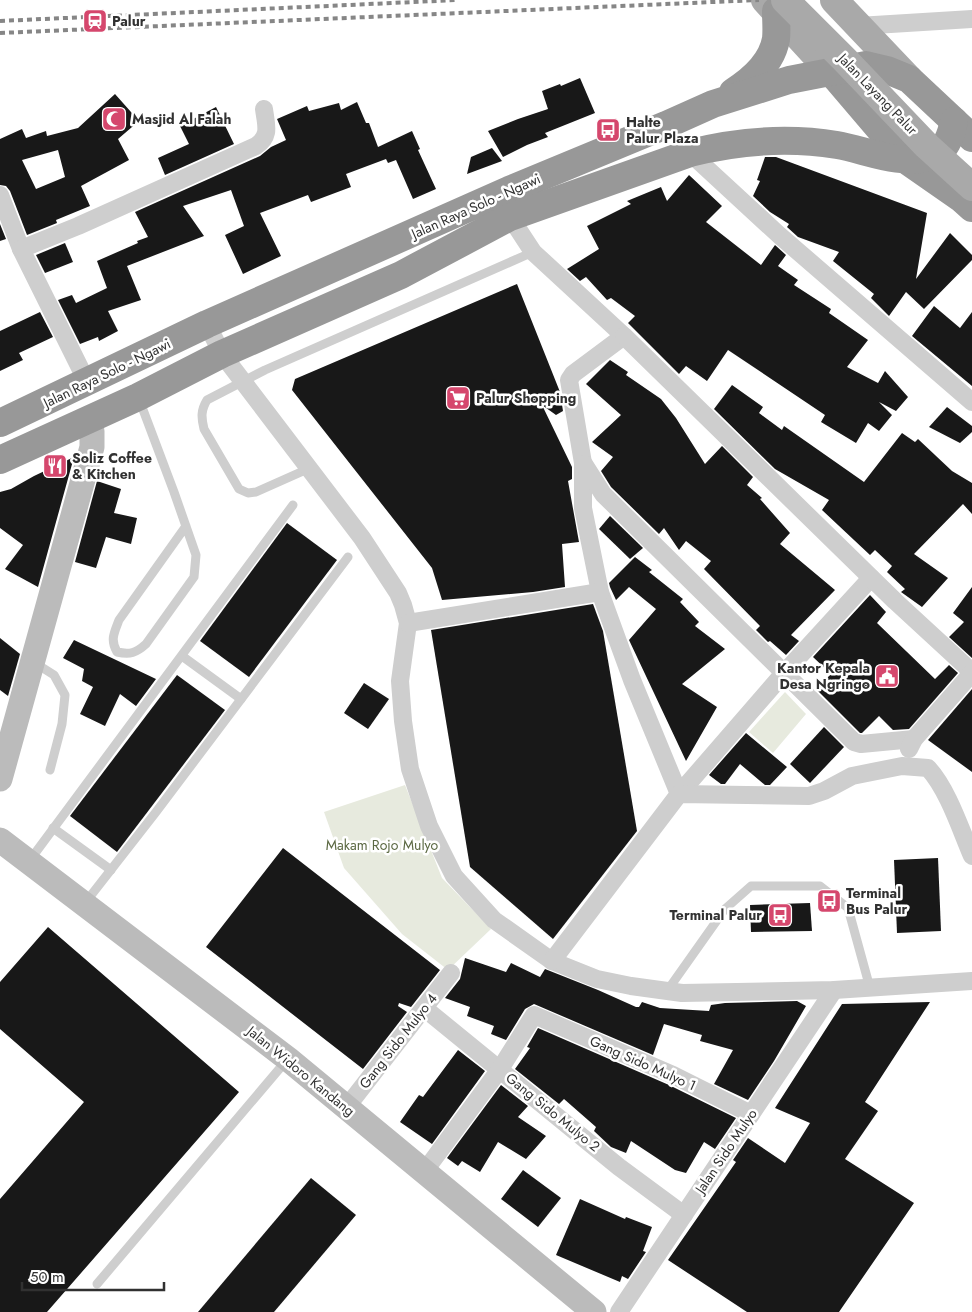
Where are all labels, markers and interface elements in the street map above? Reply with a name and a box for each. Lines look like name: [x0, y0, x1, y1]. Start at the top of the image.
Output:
station icon: Palur: [82, 8, 108, 34]
place label: Palur: [112, 11, 146, 31]
street label: Jalan Layang Palur: [832, 47, 922, 139]
mosque icon: Masjid Al Falah: [101, 106, 127, 132]
place label: Masjid Al Falah: [132, 109, 231, 129]
place label: Halte Palur Plaza: [626, 112, 699, 148]
bus stop icon: Halte Palur Plaza: [595, 117, 621, 143]
street label: Jalan Raya Solo - Ngawi: [406, 169, 544, 244]
street label: Jalan Raya Solo - Ngawi: [38, 333, 174, 413]
supermarket icon: Palur Shopping: [445, 385, 471, 411]
place label: Palur Shopping: [476, 388, 576, 408]
place label: Soliz Coffee & Kitchen: [72, 448, 152, 484]
restaurant icon: Soliz Coffee & Kitchen: [42, 453, 68, 479]
place label: Kantor Kepala Desa Ngringo: [777, 658, 870, 694]
public building icon: Kantor Kepala Desa Ngringo: [874, 663, 900, 689]
park label: Makam Rojo Mulyo: [326, 835, 439, 855]
place label: Terminal Bus Palur: [846, 883, 908, 919]
bus stop icon: Terminal Bus Palur: [816, 888, 842, 914]
bus stop icon: Terminal Palur: [767, 902, 793, 928]
place label: Terminal Palur: [669, 905, 762, 925]
street label: Gang Sido Mulyo 4: [354, 989, 442, 1093]
street label: Jalan Widoro Kandang: [241, 1020, 359, 1121]
street label: Gang Sido Mulyo 1: [587, 1031, 699, 1095]
street label: Gang Sido Mulyo 2: [502, 1068, 604, 1156]
street label: Jalan Sido Mulyo: [689, 1104, 762, 1199]
scale bar: [22, 1260, 165, 1292]
text: 50 m: [30, 1266, 64, 1288]

